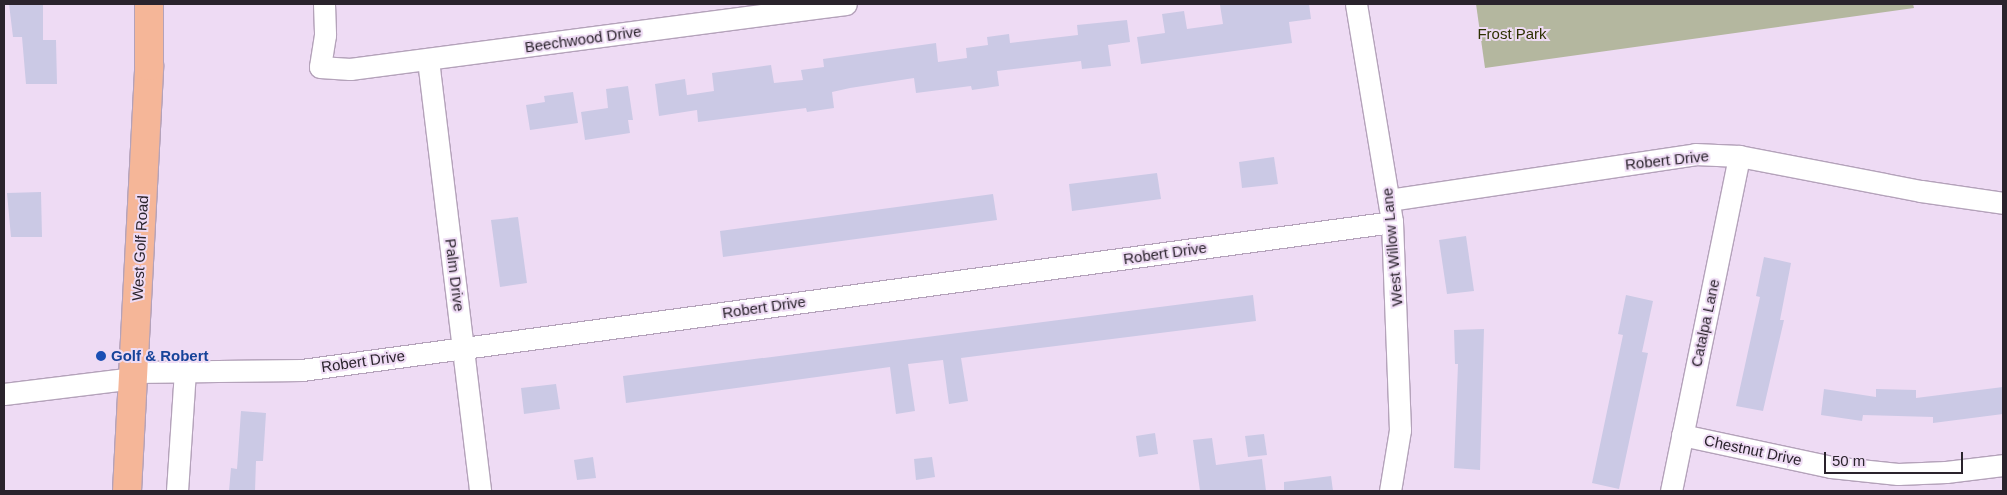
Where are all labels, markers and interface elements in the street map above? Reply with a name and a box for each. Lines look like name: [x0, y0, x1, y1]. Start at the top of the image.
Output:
street label: Beechwood Drive: [524, 22, 642, 56]
park label: Frost Park: [1477, 25, 1547, 43]
street label: Robert Drive: [1624, 147, 1710, 173]
street label: West Willow Lane: [1378, 187, 1406, 307]
street label: West Golf Road: [128, 195, 152, 301]
street label: Palm Drive: [442, 238, 468, 312]
street label: Robert Drive: [1122, 238, 1208, 268]
street label: Catalpa Lane: [1687, 277, 1723, 369]
street label: Robert Drive: [721, 292, 807, 322]
street label: Robert Drive: [320, 346, 406, 376]
place label: Golf & Robert: [111, 347, 208, 365]
marker: Golf & Robert: [95, 350, 107, 362]
street label: Chestnut Drive: [1703, 431, 1803, 469]
scale bar: [1827, 442, 1966, 474]
text: 50 m: [1832, 452, 1865, 469]

